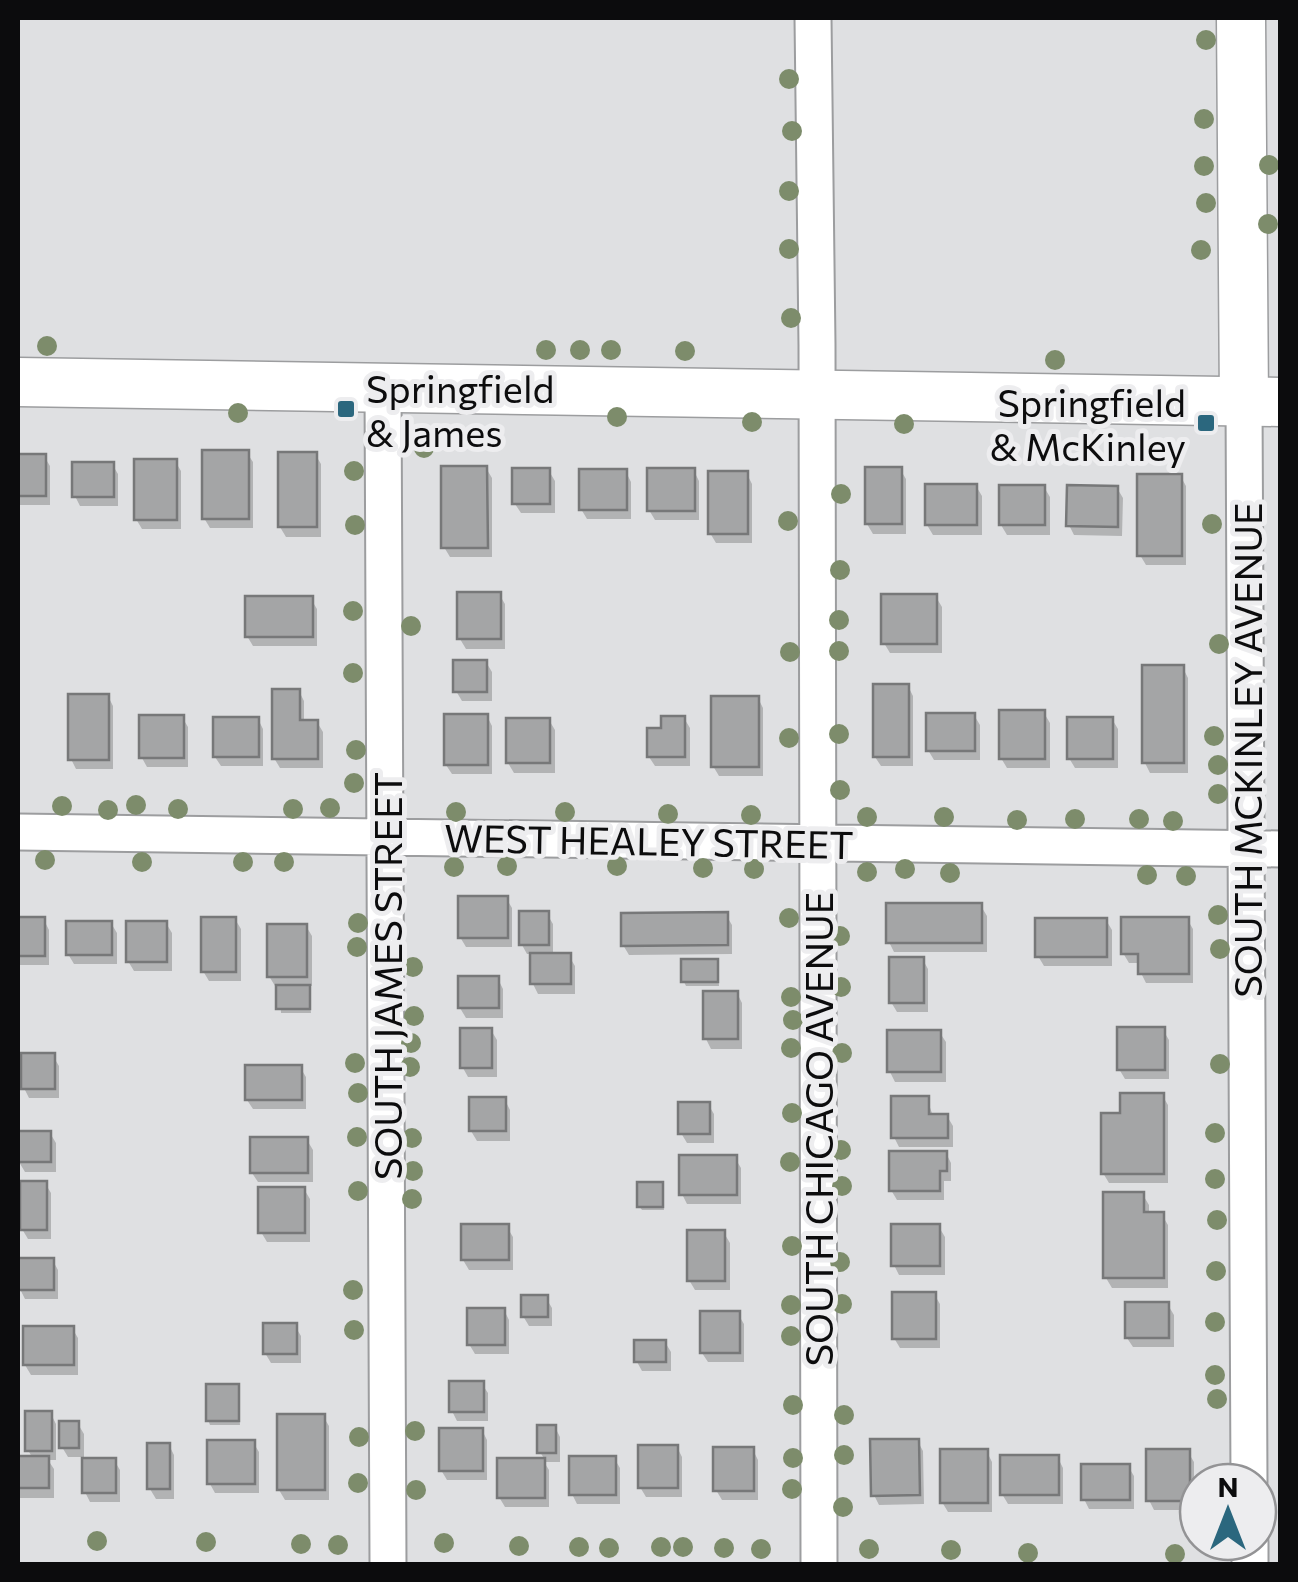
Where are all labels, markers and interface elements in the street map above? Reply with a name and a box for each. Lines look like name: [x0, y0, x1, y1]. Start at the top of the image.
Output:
place label: Springfield & James: [366, 364, 555, 455]
place label: Springfield & McKinley: [990, 378, 1186, 469]
marker: Springfield & James: [335, 398, 357, 420]
marker: Springfield & McKinley: [1195, 412, 1217, 434]
street label: SOUTH MCKINLEY AVENUE: [1223, 502, 1270, 998]
street label: SOUTH JAMES STREET: [363, 772, 410, 1180]
street label: WEST HEALEY STREET: [444, 813, 854, 867]
street label: SOUTH CHICAGO AVENUE: [794, 892, 841, 1366]
north arrow: [1178, 1462, 1278, 1562]
text: N: [1218, 1469, 1239, 1503]

